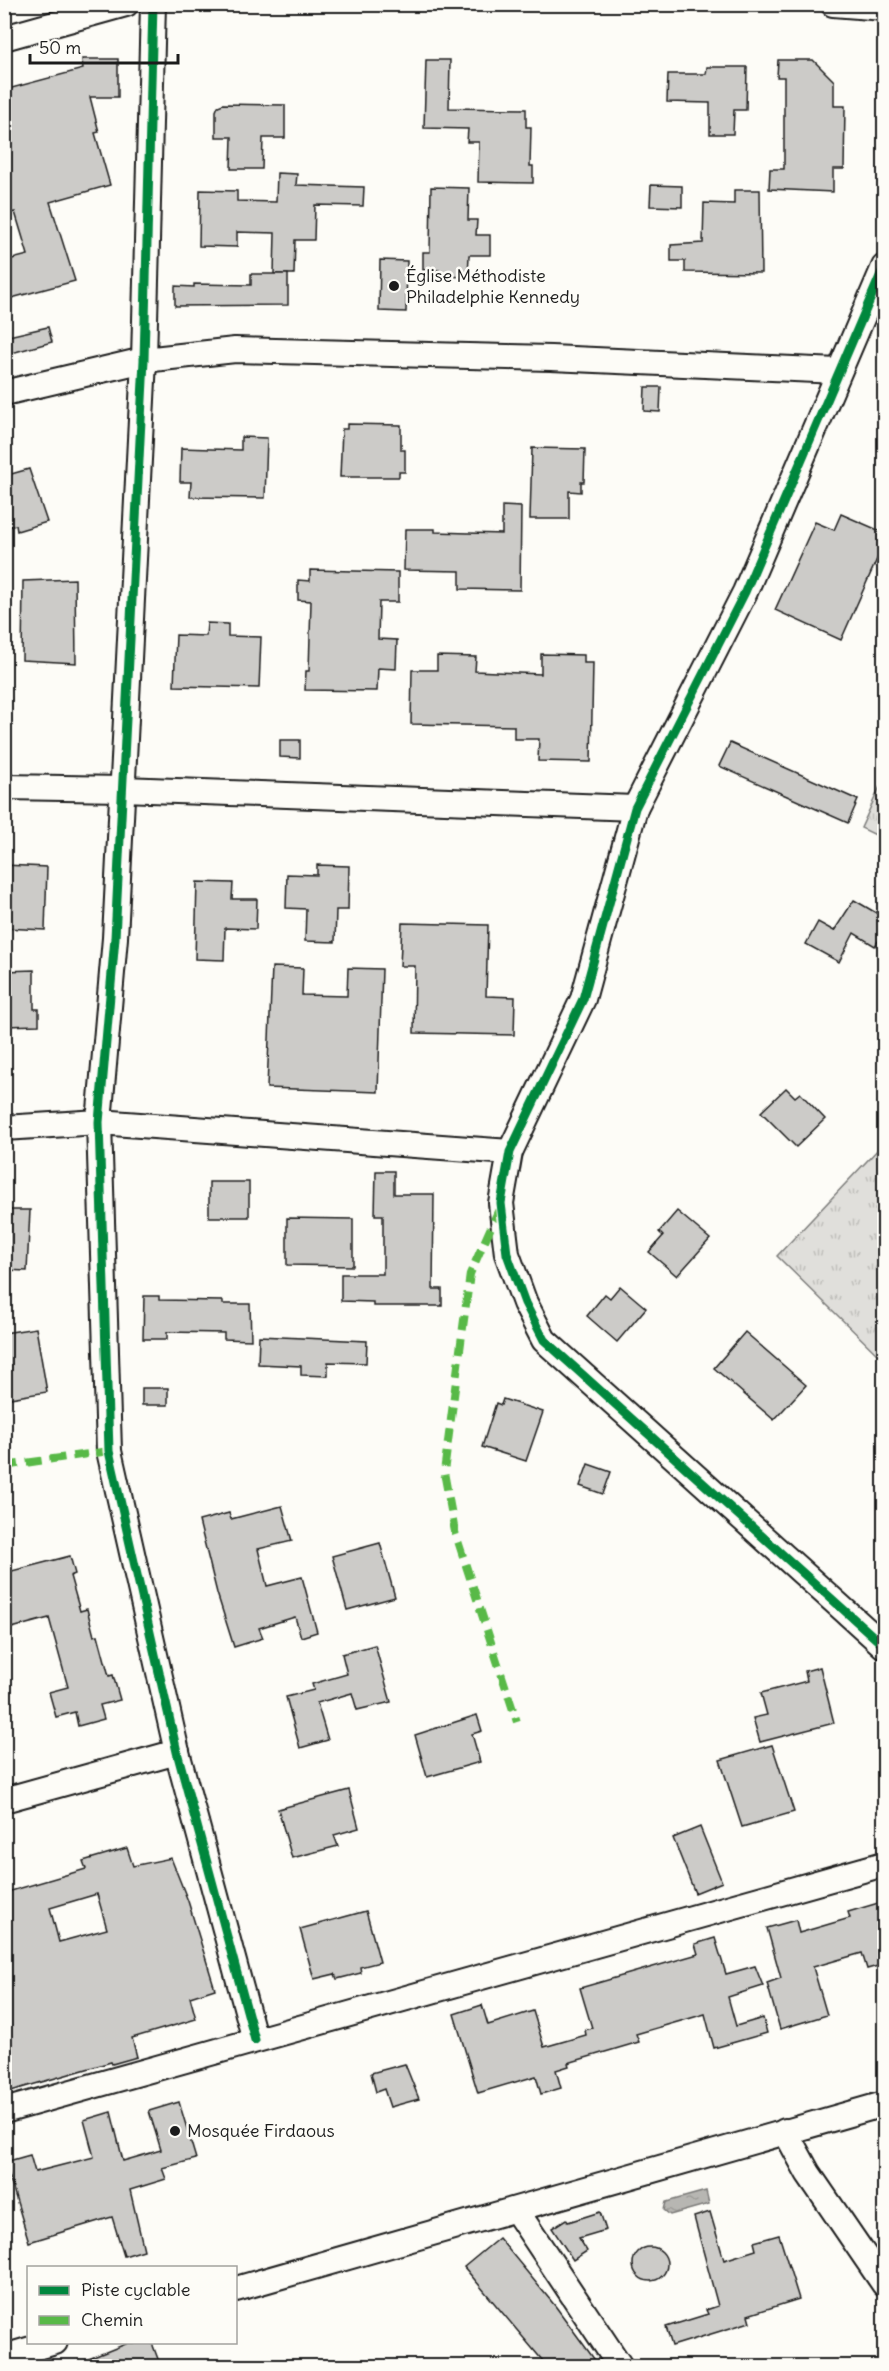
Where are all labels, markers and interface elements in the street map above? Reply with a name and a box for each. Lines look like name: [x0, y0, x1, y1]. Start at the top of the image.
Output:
scale bar: [30, 27, 178, 65]
text: 50 m: [39, 36, 81, 59]
place label: Église Méthodiste Philadelphie Kennedy: [406, 264, 580, 308]
marker: Église Méthodiste Philadelphie Kennedy: [387, 279, 401, 293]
place label: Mosquée Firdaous: [187, 2119, 335, 2142]
marker: Mosquée Firdaous: [168, 2124, 182, 2138]
legend: [27, 2266, 237, 2344]
text: Piste cyclable: [81, 2278, 190, 2301]
text: Chemin: [81, 2308, 143, 2331]

